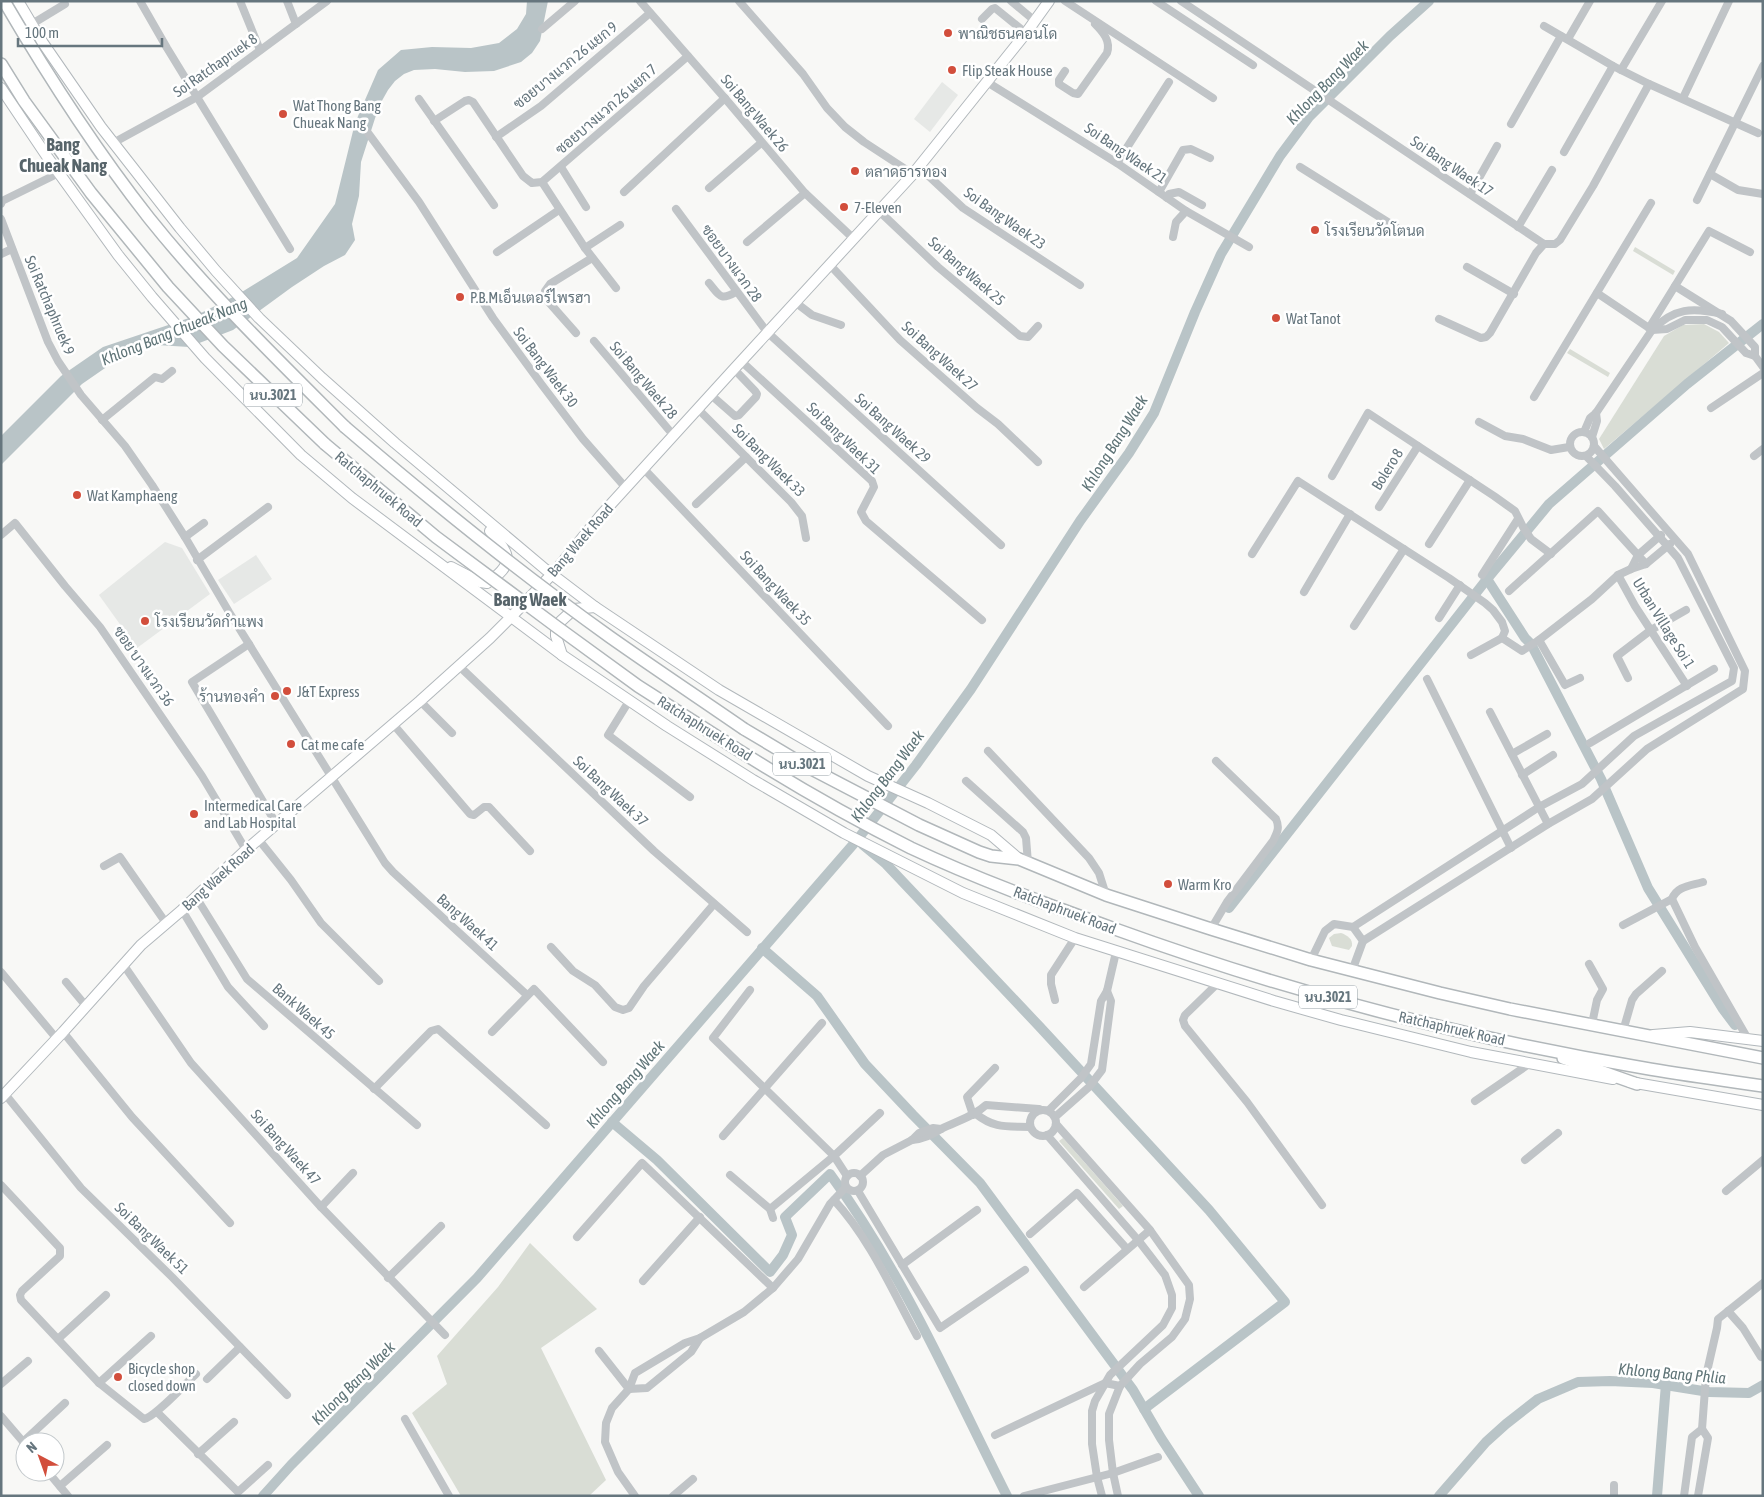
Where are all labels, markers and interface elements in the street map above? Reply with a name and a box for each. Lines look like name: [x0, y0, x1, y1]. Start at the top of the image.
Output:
scale bar: [18, 15, 161, 47]
street label: ซอยบางแวก 26 แยก 9: [510, 18, 620, 112]
text: 100 m: [25, 24, 59, 41]
place label: พาณิชธนคอนโด: [958, 24, 1057, 42]
marker: พาณิชธนคอนโด: [942, 27, 954, 39]
street label: Soi Ratchapruek 8: [170, 30, 260, 100]
water label: Khlong Bang Waek: [1282, 35, 1373, 129]
street label: ซอยบางแวก 26 แยก 7: [552, 60, 660, 158]
place label: Flip Steak House: [962, 62, 1053, 79]
marker: Flip Steak House: [946, 64, 958, 76]
street label: Soi Bang Waek 26: [718, 71, 792, 155]
place label: Wat Thong Bang Chueak Nang: [293, 97, 382, 131]
marker: Wat Thong Bang Chueak Nang: [277, 108, 289, 120]
street label: Soi Bang Waek 21: [1082, 119, 1170, 187]
street label: Soi Bang Waek 17: [1408, 132, 1496, 200]
district label: Bang Chueak Nang: [19, 134, 107, 176]
place label: ตลาดธารทอง: [865, 163, 947, 180]
marker: ตลาดธารทอง: [849, 165, 861, 177]
street label: Soi Bang Waek 23: [961, 184, 1049, 252]
place label: 7-Eleven: [854, 199, 902, 216]
marker: 7-Eleven: [838, 201, 850, 213]
street label: ซอยบางแวก 28: [698, 221, 766, 305]
place label: โรงเรียนวัดโตนด: [1324, 221, 1425, 239]
marker: โรงเรียนวัดโตนด: [1309, 224, 1321, 236]
street label: Soi Bang Waek 25: [925, 233, 1009, 309]
street label: Soi Ratchaphruek 9: [21, 253, 79, 357]
place label: P.B.Mเอ็นเตอร์ไพรฮา: [470, 287, 591, 306]
marker: P.B.Mเอ็นเตอร์ไพรฮา: [454, 291, 466, 303]
water label: Khlong Bang Chueak Nang: [98, 294, 250, 369]
place label: Wat Tanot: [1286, 310, 1341, 327]
marker: Wat Tanot: [1270, 312, 1282, 324]
street label: Soi Bang Waek 27: [899, 318, 981, 394]
street label: Soi Bang Waek 30: [510, 324, 582, 410]
street label: Soi Bang Waek 28: [607, 338, 681, 422]
road number: นบ.3021: [244, 384, 302, 406]
street label: Soi Bang Waek 29: [852, 390, 934, 466]
water label: Khlong Bang Waek: [1077, 391, 1152, 495]
street label: Soi Bang Waek 31: [804, 399, 884, 477]
street label: Soi Bang Waek 33: [729, 420, 809, 500]
street label: Bolero 8: [1368, 445, 1406, 493]
street label: Ratchaphruek Road: [332, 448, 426, 530]
place label: Wat Kamphaeng: [87, 487, 178, 504]
marker: Wat Kamphaeng: [71, 489, 83, 501]
street label: Bang Waek Road: [544, 500, 616, 580]
street label: Soi Bang Waek 35: [737, 547, 815, 629]
street label: Urban Village Soi 1: [1629, 575, 1699, 671]
district label: Bang Waek: [494, 589, 567, 610]
place label: โรงเรียนวัดกำแพง: [154, 612, 264, 630]
marker: โรงเรียนวัดกำแพง: [139, 615, 151, 627]
street label: ซอย บางแวก 36: [110, 623, 178, 709]
place label: J&T Express: [297, 683, 360, 700]
marker: J&T Express: [281, 685, 293, 697]
place label: ร้านทองคำ: [199, 687, 265, 705]
marker: ร้านทองคำ: [269, 690, 281, 702]
street label: Ratchaphruek Road: [654, 692, 756, 764]
water label: Khlong Bang Waek: [847, 726, 929, 826]
place label: Cat me cafe: [301, 736, 364, 753]
marker: Cat me cafe: [285, 738, 297, 750]
street label: Soi Bang Waek 37: [570, 752, 652, 830]
road number: นบ.3021: [773, 752, 831, 776]
place label: Intermedical Care and Lab Hospital: [204, 797, 302, 831]
marker: Intermedical Care and Lab Hospital: [188, 808, 200, 820]
street label: Bang Waek Road: [178, 840, 258, 914]
place label: Warm Kro: [1178, 876, 1232, 893]
marker: Warm Kro: [1162, 878, 1174, 890]
street label: Ratchaphruek Road: [1011, 883, 1119, 937]
street label: Bang Waek 41: [434, 890, 502, 954]
street label: Bank Waek 45: [269, 979, 339, 1043]
road number: นบ.3021: [1299, 986, 1357, 1009]
street label: Ratchaphruek Road: [1397, 1008, 1507, 1048]
water label: Khlong Bang Waek: [582, 1036, 669, 1132]
street label: Soi Bang Waek 47: [248, 1106, 324, 1188]
street label: Soi Bang Waek 51: [112, 1199, 192, 1277]
water label: Khlong Bang Waek: [308, 1337, 400, 1429]
water label: Khlong Bang Phlia: [1617, 1359, 1727, 1388]
place label: Bicycle shop closed down: [128, 1360, 196, 1394]
marker: Bicycle shop closed down: [112, 1371, 124, 1383]
north arrow: [15, 1432, 65, 1482]
text: N: [23, 1438, 40, 1456]

